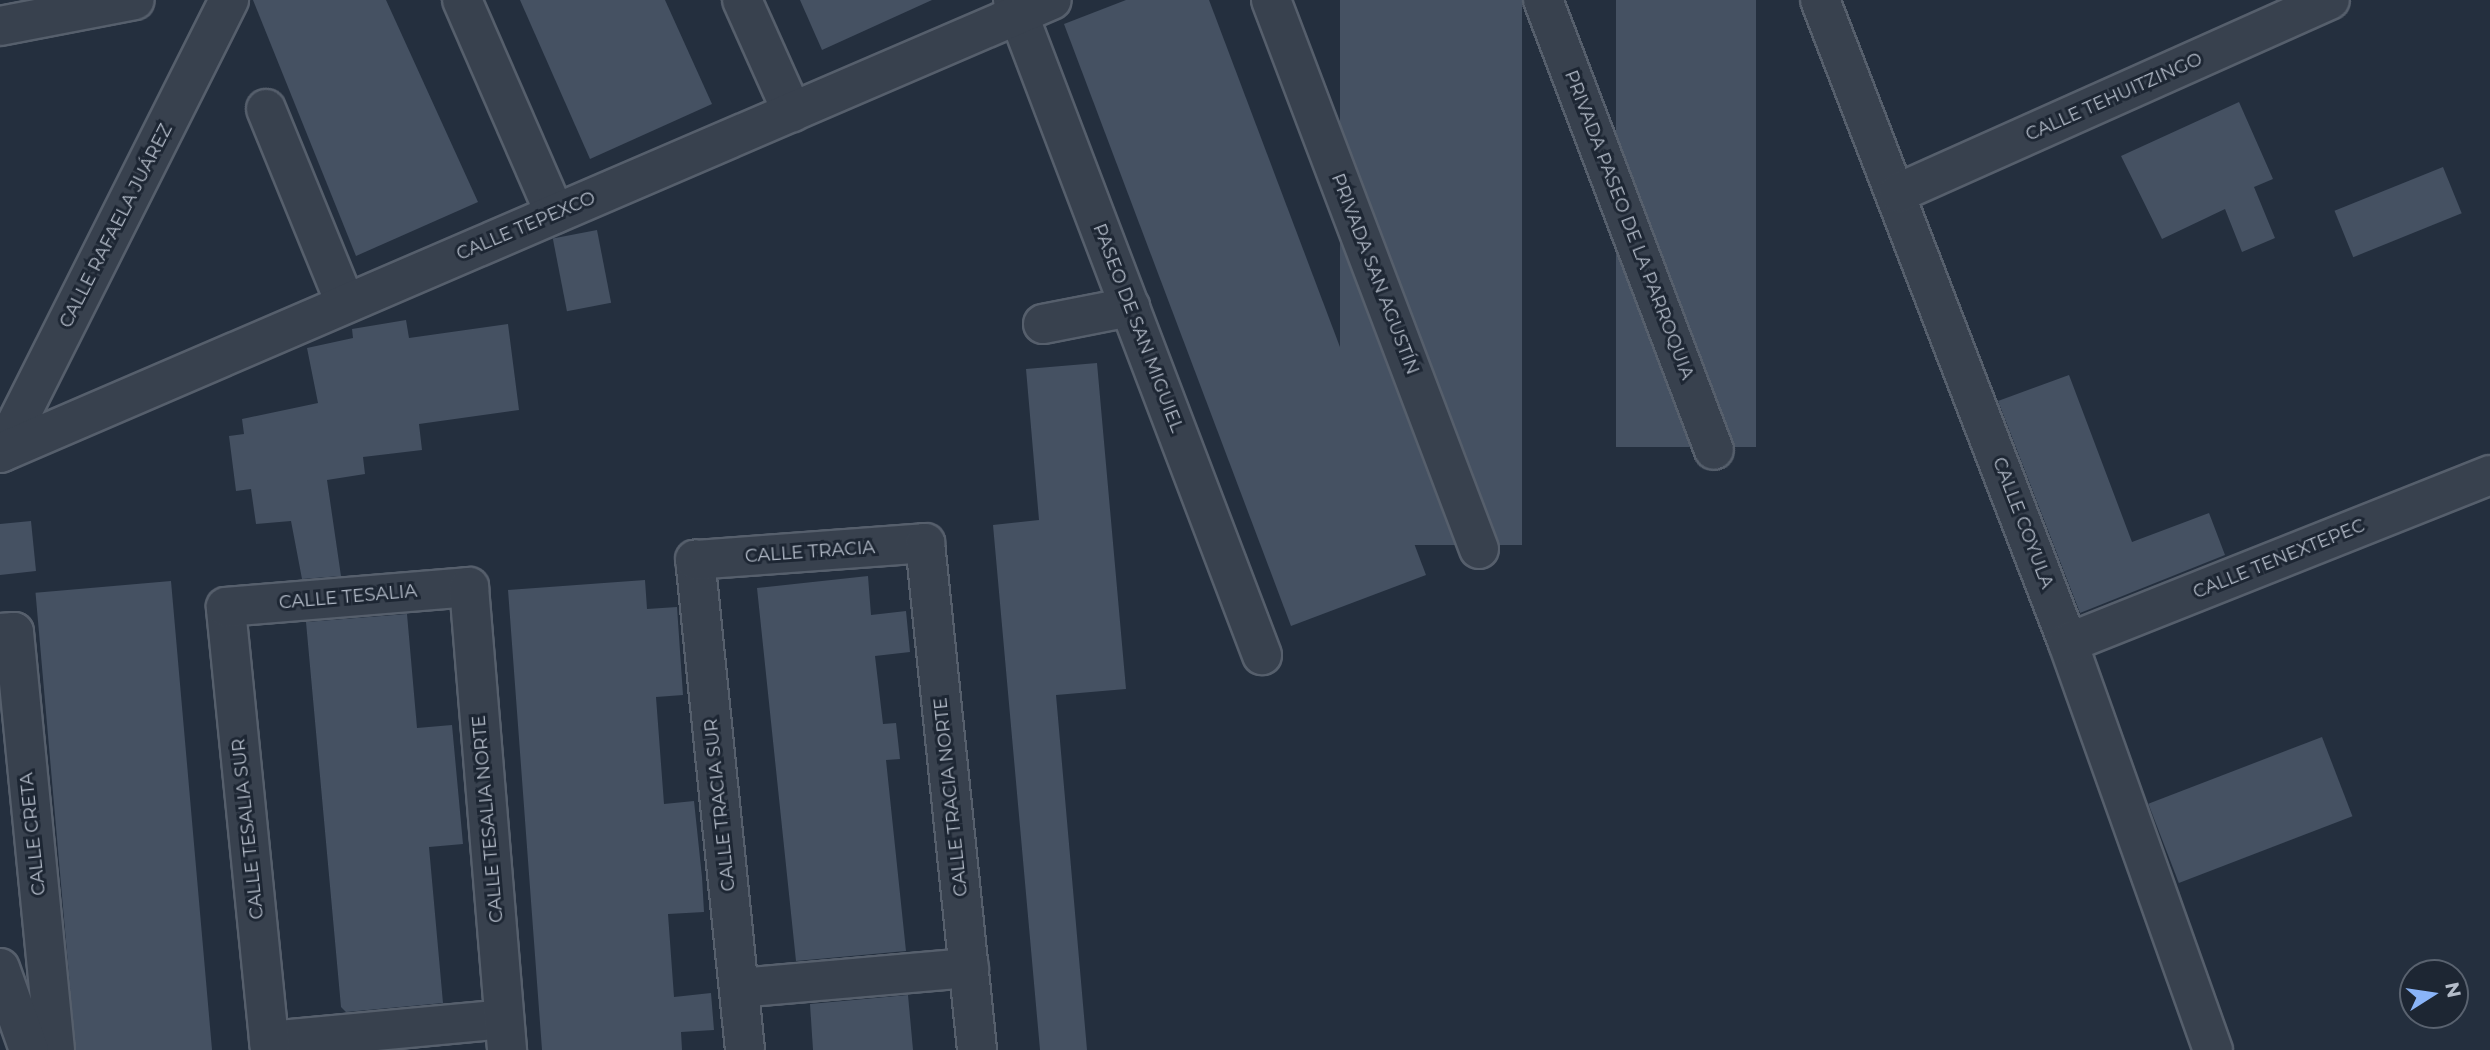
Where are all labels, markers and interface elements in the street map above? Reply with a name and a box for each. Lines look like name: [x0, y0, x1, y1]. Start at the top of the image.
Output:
street label: CALLE TEHUITZINGO: [2022, 48, 2206, 146]
street label: PRIVADA PASEO DE LA PARROQUIA: [1560, 67, 1698, 383]
street label: CALLE RAFAELA JUÁREZ: [55, 120, 177, 332]
street label: PRIVADA SAN AGUSTÍN: [1327, 170, 1423, 378]
street label: CALLE TEPEXCO: [453, 187, 599, 265]
street label: PASEO DE SAN MIGUIEL: [1088, 221, 1188, 435]
street label: CALLE COYULA: [1988, 454, 2058, 592]
street label: CALLE TENEXTEPEC: [2190, 515, 2368, 603]
street label: CALLE TRACIA: [744, 537, 876, 567]
street label: CALLE TESALIA: [278, 580, 418, 614]
street label: CALLE TRACIA NORTE: [930, 696, 972, 898]
street label: CALLE TESALIA NORTE: [468, 714, 508, 924]
street label: CALLE TRACIA SUR: [700, 718, 740, 892]
street label: CALLE TESALIA SUR: [228, 738, 268, 920]
street label: CALLE CRETA: [16, 771, 50, 897]
north arrow: [2399, 959, 2469, 1029]
text: N: [2440, 980, 2466, 1000]

